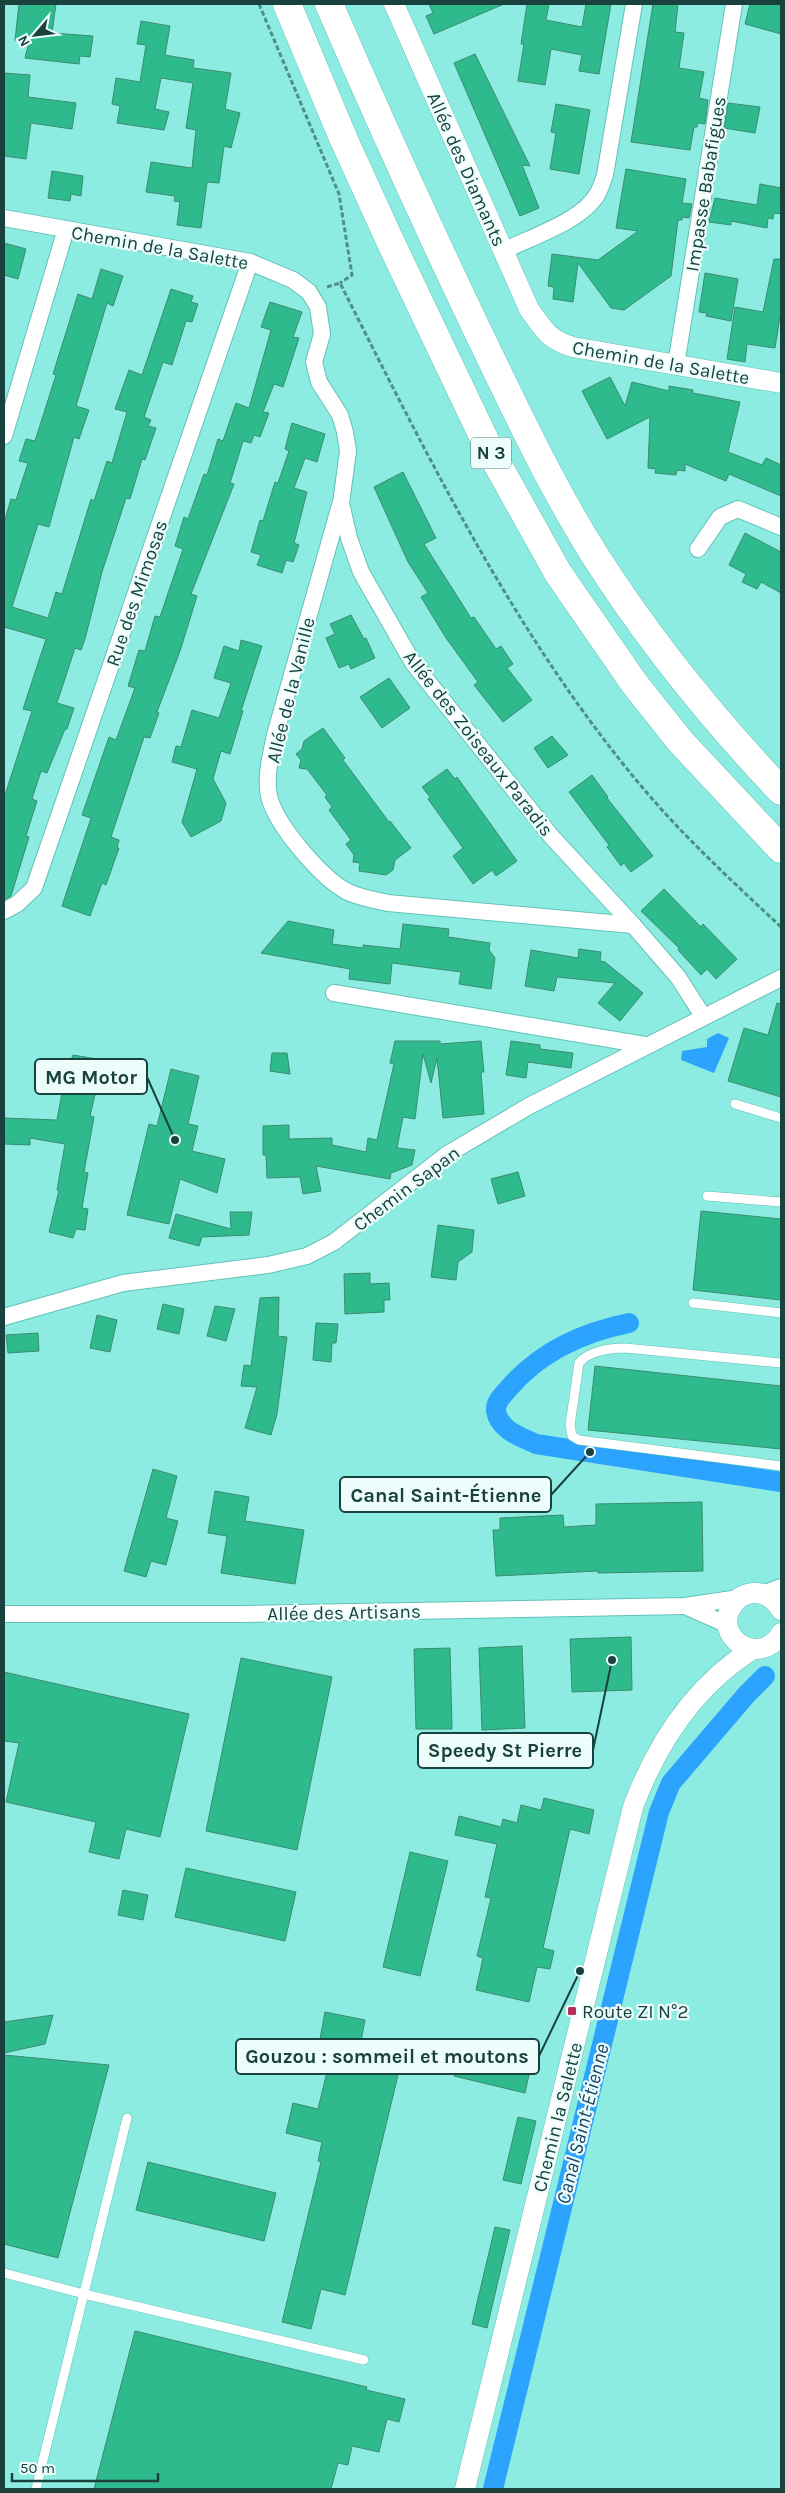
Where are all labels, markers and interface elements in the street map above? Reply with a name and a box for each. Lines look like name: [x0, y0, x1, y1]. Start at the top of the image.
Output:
north arrow: [10, 10, 60, 60]
text: N: [14, 32, 34, 49]
street label: Allée des Diamants: [422, 89, 510, 250]
street label: Impasse Babafigues: [681, 95, 731, 273]
street label: Chemin de la Salette: [70, 222, 250, 274]
street label: Chemin de la Salette: [571, 337, 751, 389]
road number: N 3: [471, 438, 511, 468]
street label: Rue des Mimosas: [102, 517, 172, 669]
street label: Allée de la Vanille: [262, 615, 320, 765]
street label: Allée des Zoiseaux Paradis: [399, 646, 558, 841]
callout: MG Motor: [35, 1059, 147, 1094]
text: MG Motor: [45, 1066, 137, 1089]
street label: Chemin Sapan: [349, 1142, 464, 1236]
callout: Canal Saint-Étienne: [340, 1477, 551, 1512]
text: Canal Saint-Étienne: [351, 1482, 541, 1507]
street label: Allée des Artisans: [267, 1601, 421, 1625]
callout: Speedy St Pierre: [418, 1733, 593, 1768]
text: Speedy St Pierre: [428, 1739, 582, 1762]
place label: Route ZI N°2: [582, 2001, 689, 2023]
marker: Route ZI N°2: [566, 2005, 578, 2017]
callout: Gouzou : sommeil et moutons: [236, 2039, 539, 2074]
street label: Chemin la Salette: [529, 2040, 587, 2194]
water label: Canal Saint-Étienne: [551, 2041, 613, 2207]
text: Gouzou : sommeil et moutons: [245, 2045, 529, 2068]
scale bar: [12, 2450, 159, 2482]
text: 50 m: [20, 2459, 55, 2477]

